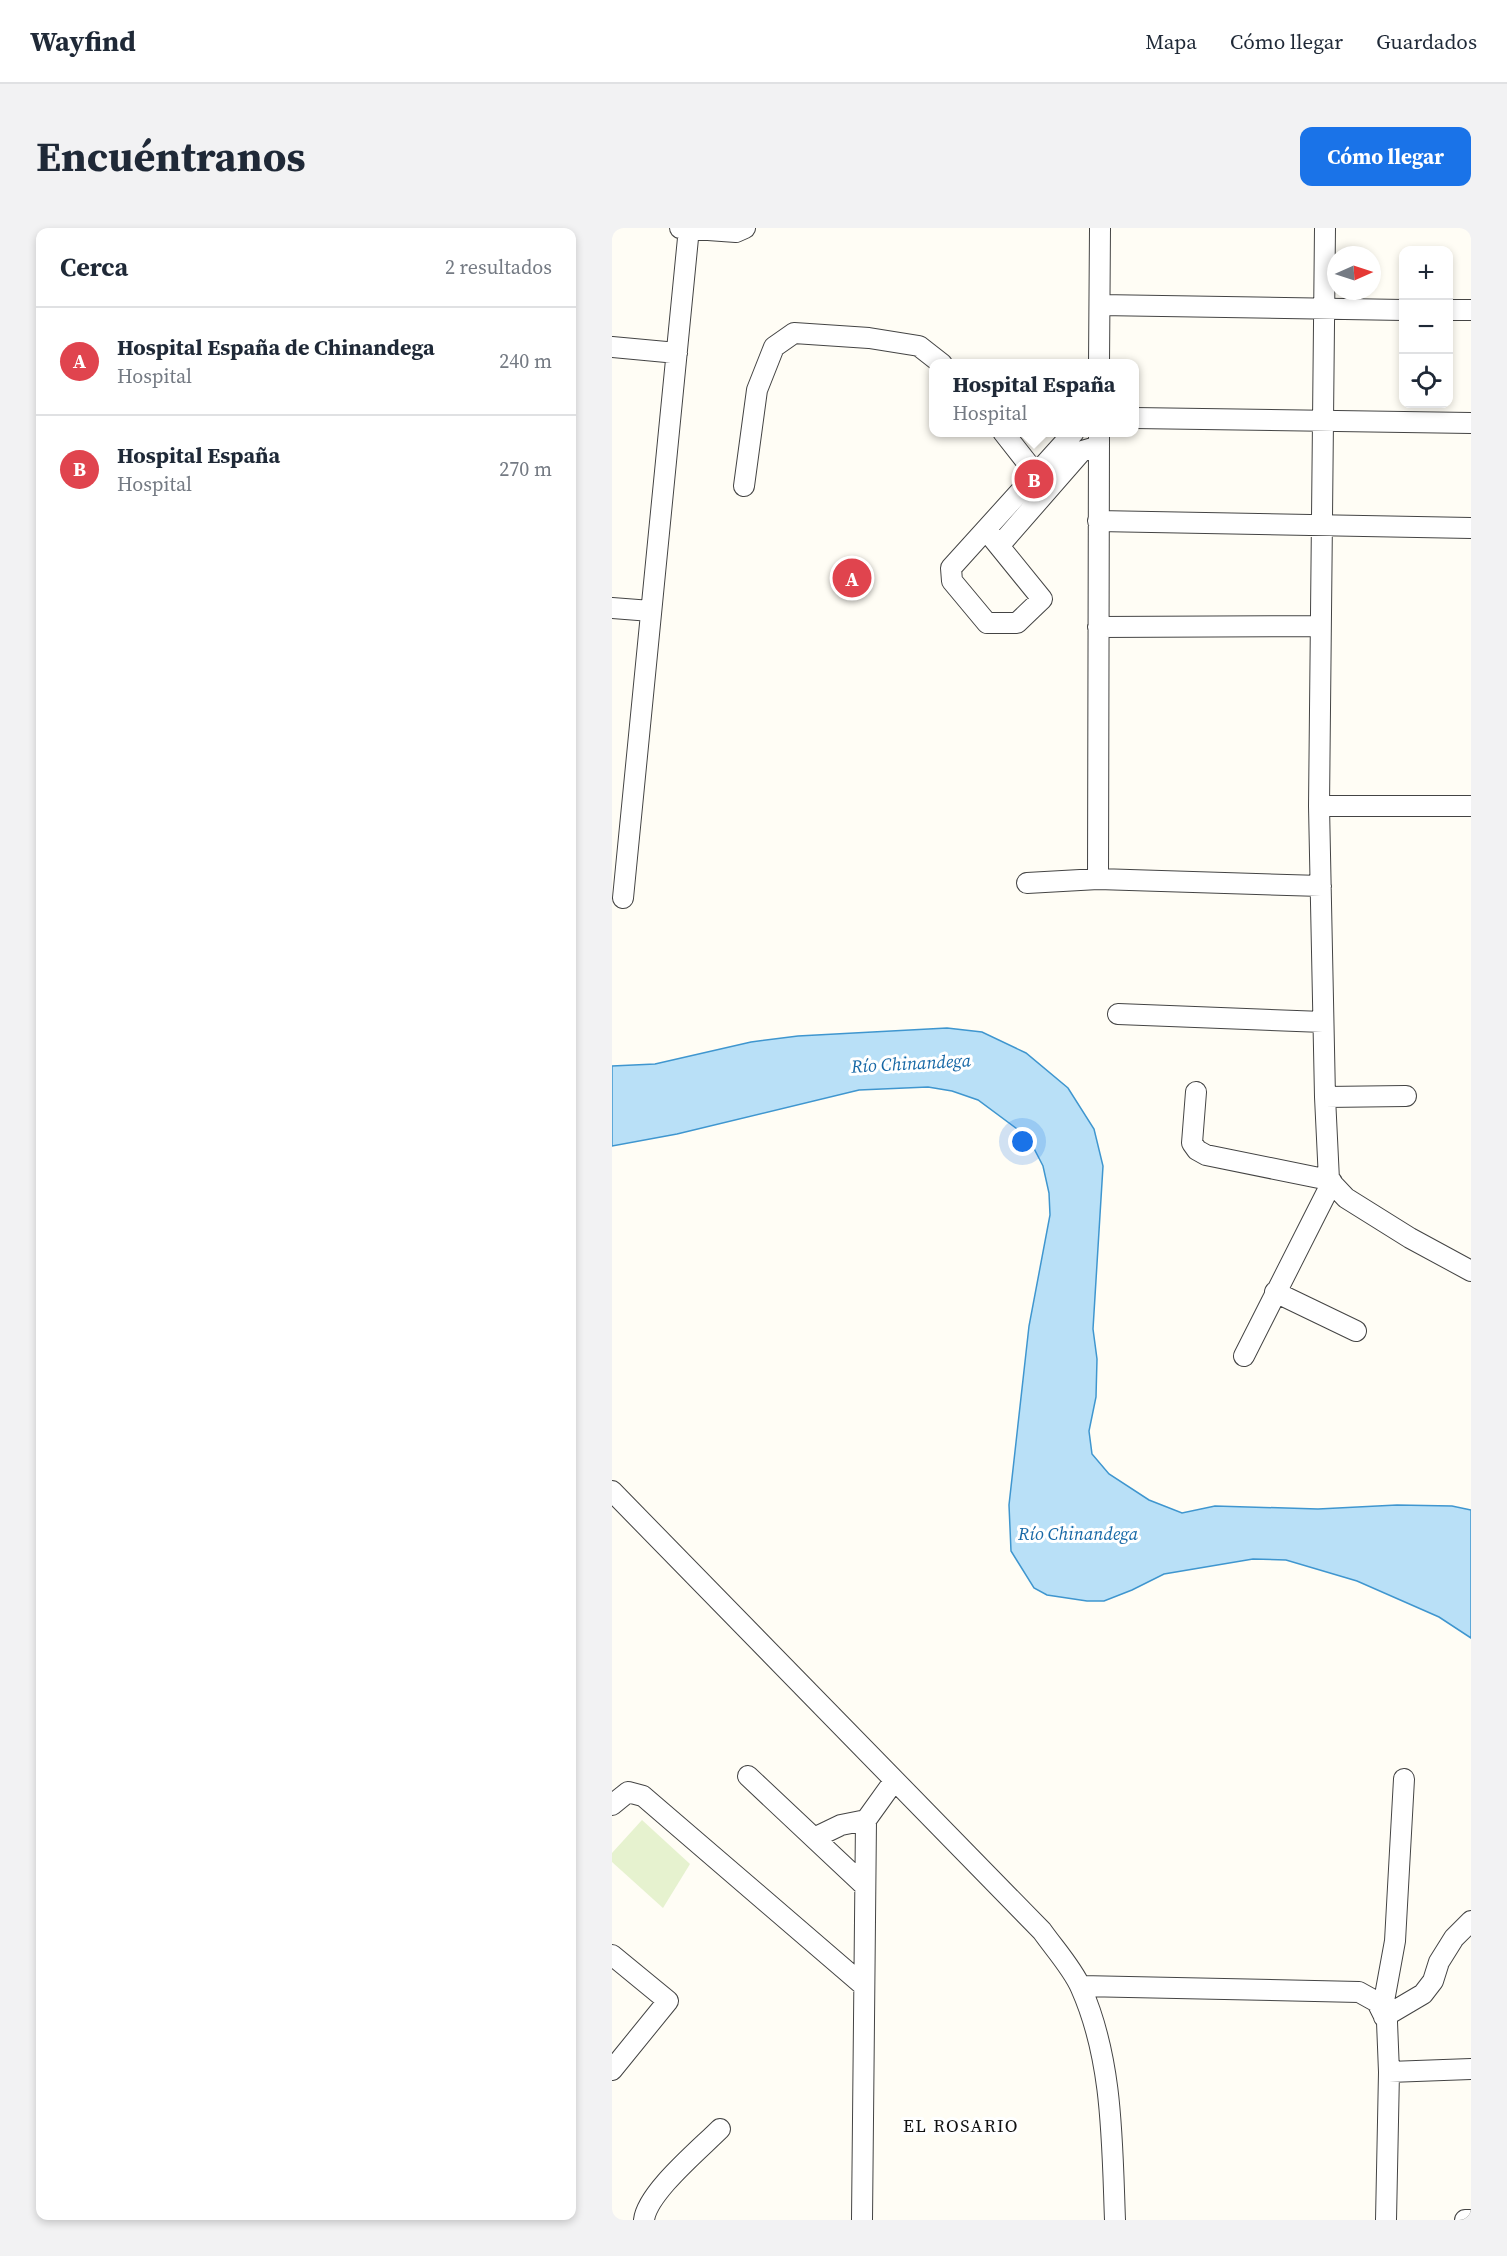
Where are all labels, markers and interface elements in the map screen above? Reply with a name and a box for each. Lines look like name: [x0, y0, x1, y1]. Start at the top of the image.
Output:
text: Wayfind: [30, 22, 136, 60]
text: Mapa: [1145, 27, 1197, 56]
text: Cómo llegar: [1230, 27, 1343, 56]
text: Guardados: [1376, 27, 1477, 56]
text: Encuéntranos: [36, 127, 306, 185]
button: Cómo llegar: [1300, 127, 1471, 186]
north arrow: [1327, 246, 1381, 300]
map controls: [1399, 246, 1453, 408]
button: +: [1399, 246, 1453, 300]
text: Cerca: [60, 249, 128, 285]
text: 2 resultados: [445, 253, 552, 281]
button: −: [1399, 300, 1453, 354]
text: Hospital España de Chinandega: [117, 332, 435, 362]
text: A: [73, 347, 86, 375]
text: 240 m: [499, 347, 552, 375]
button: locate: [1399, 354, 1453, 408]
popup: [929, 359, 1139, 437]
text: Hospital: [117, 362, 192, 390]
text: Hospital España: [952, 369, 1116, 399]
text: Hospital: [952, 399, 1028, 427]
text: Hospital España: [117, 440, 280, 470]
text: B: [73, 455, 86, 483]
text: 270 m: [499, 455, 552, 483]
pin: B: [1014, 456, 1054, 502]
text: Hospital: [117, 470, 192, 498]
pin: A: [832, 556, 872, 600]
water label: Río Chinandega: [849, 1047, 972, 1079]
your location: [1008, 1127, 1037, 1156]
water label: Río Chinandega: [1017, 1521, 1139, 1546]
district label: EL ROSARIO: [903, 2113, 1019, 2138]

